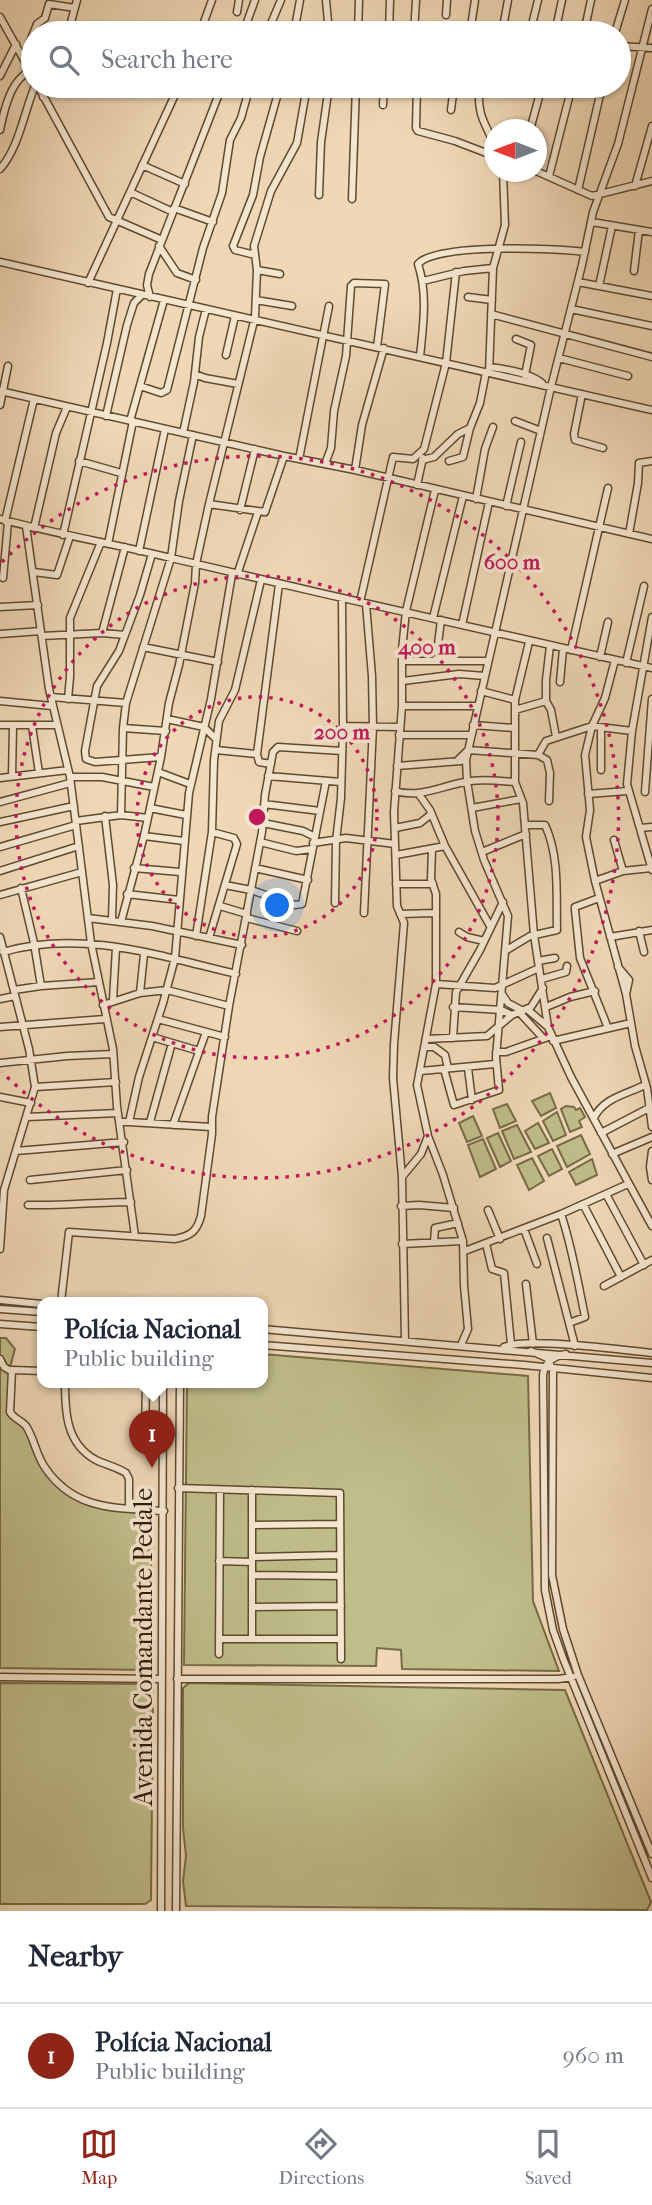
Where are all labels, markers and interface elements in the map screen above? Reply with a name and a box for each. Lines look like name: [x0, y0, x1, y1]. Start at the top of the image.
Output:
search box: [21, 21, 631, 98]
icon: search: [45, 41, 83, 79]
text: Search here: [101, 44, 233, 75]
north arrow: [484, 119, 547, 182]
text: 600 m: [484, 550, 541, 574]
text: 400 m: [397, 635, 456, 660]
text: 200 m: [314, 720, 371, 744]
centre of rings: [245, 805, 269, 829]
your location: [260, 888, 294, 922]
popup: [37, 1297, 268, 1388]
text: Polícia Nacional: [64, 1314, 241, 1345]
text: Public building: [64, 1345, 214, 1372]
pin: 1: [129, 1410, 175, 1468]
street label: Avenida Comandante Pedale: [128, 1488, 159, 1807]
text: Nearby: [28, 1939, 123, 1974]
text: Polícia Nacional: [95, 2027, 272, 2058]
text: 1: [47, 2042, 55, 2069]
text: 960 m: [563, 2042, 624, 2069]
text: Public building: [95, 2058, 245, 2085]
tab: Map: [80, 2125, 118, 2189]
tab: Directions: [279, 2125, 364, 2189]
tab: Saved: [525, 2125, 572, 2189]

